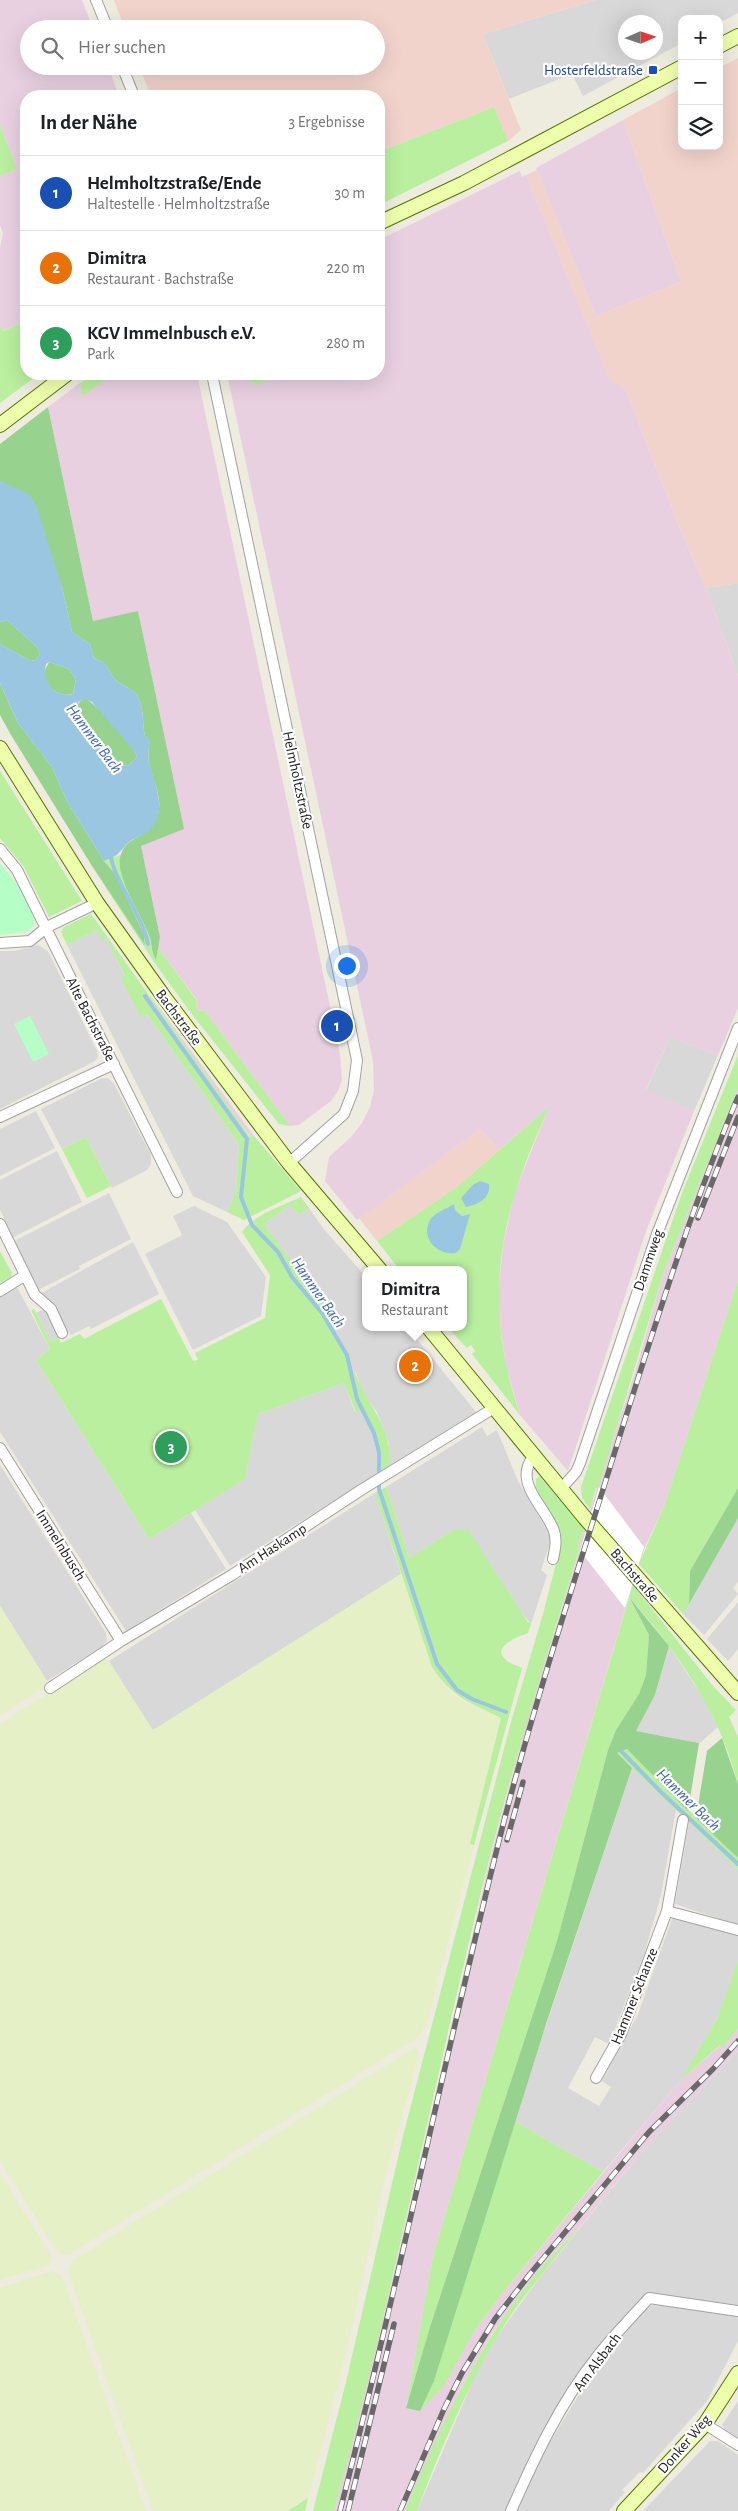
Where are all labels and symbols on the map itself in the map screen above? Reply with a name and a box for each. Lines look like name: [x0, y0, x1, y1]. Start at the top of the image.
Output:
north arrow: [618, 15, 663, 60]
place label: Hosterfeldstraße: [544, 63, 643, 78]
marker: Hosterfeldstraße: [647, 64, 659, 76]
water label: Hammer Bach: [63, 701, 125, 776]
street label: Helmholtzstraße: [280, 730, 315, 830]
your location: [334, 953, 360, 979]
street label: Alte Bachstraße: [63, 975, 118, 1064]
street label: Bachstraße: [153, 987, 204, 1048]
pin: 1: [321, 1007, 353, 1045]
street label: Dammweg: [631, 1227, 666, 1293]
water label: Hammer Bach: [288, 1255, 348, 1331]
pin: 2: [399, 1347, 431, 1385]
pin: 3: [155, 1428, 187, 1466]
street label: Immelnbusch: [33, 1507, 88, 1583]
street label: Am Haskamp: [235, 1521, 309, 1576]
street label: Bachstraße: [607, 1546, 662, 1605]
water label: Hammer Bach: [653, 1766, 723, 1834]
street label: Hammer Schanze: [608, 1946, 661, 2047]
street label: Am Alsbach: [571, 2330, 624, 2394]
street label: Donker Weg: [655, 2412, 714, 2477]

